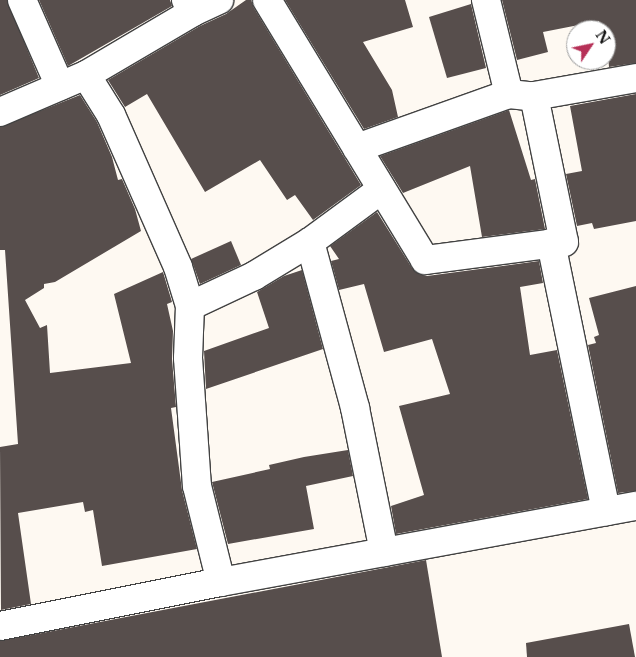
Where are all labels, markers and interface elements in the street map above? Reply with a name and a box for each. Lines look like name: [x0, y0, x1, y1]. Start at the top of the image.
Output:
north arrow: [566, 20, 616, 70]
text: N: [591, 27, 614, 48]

